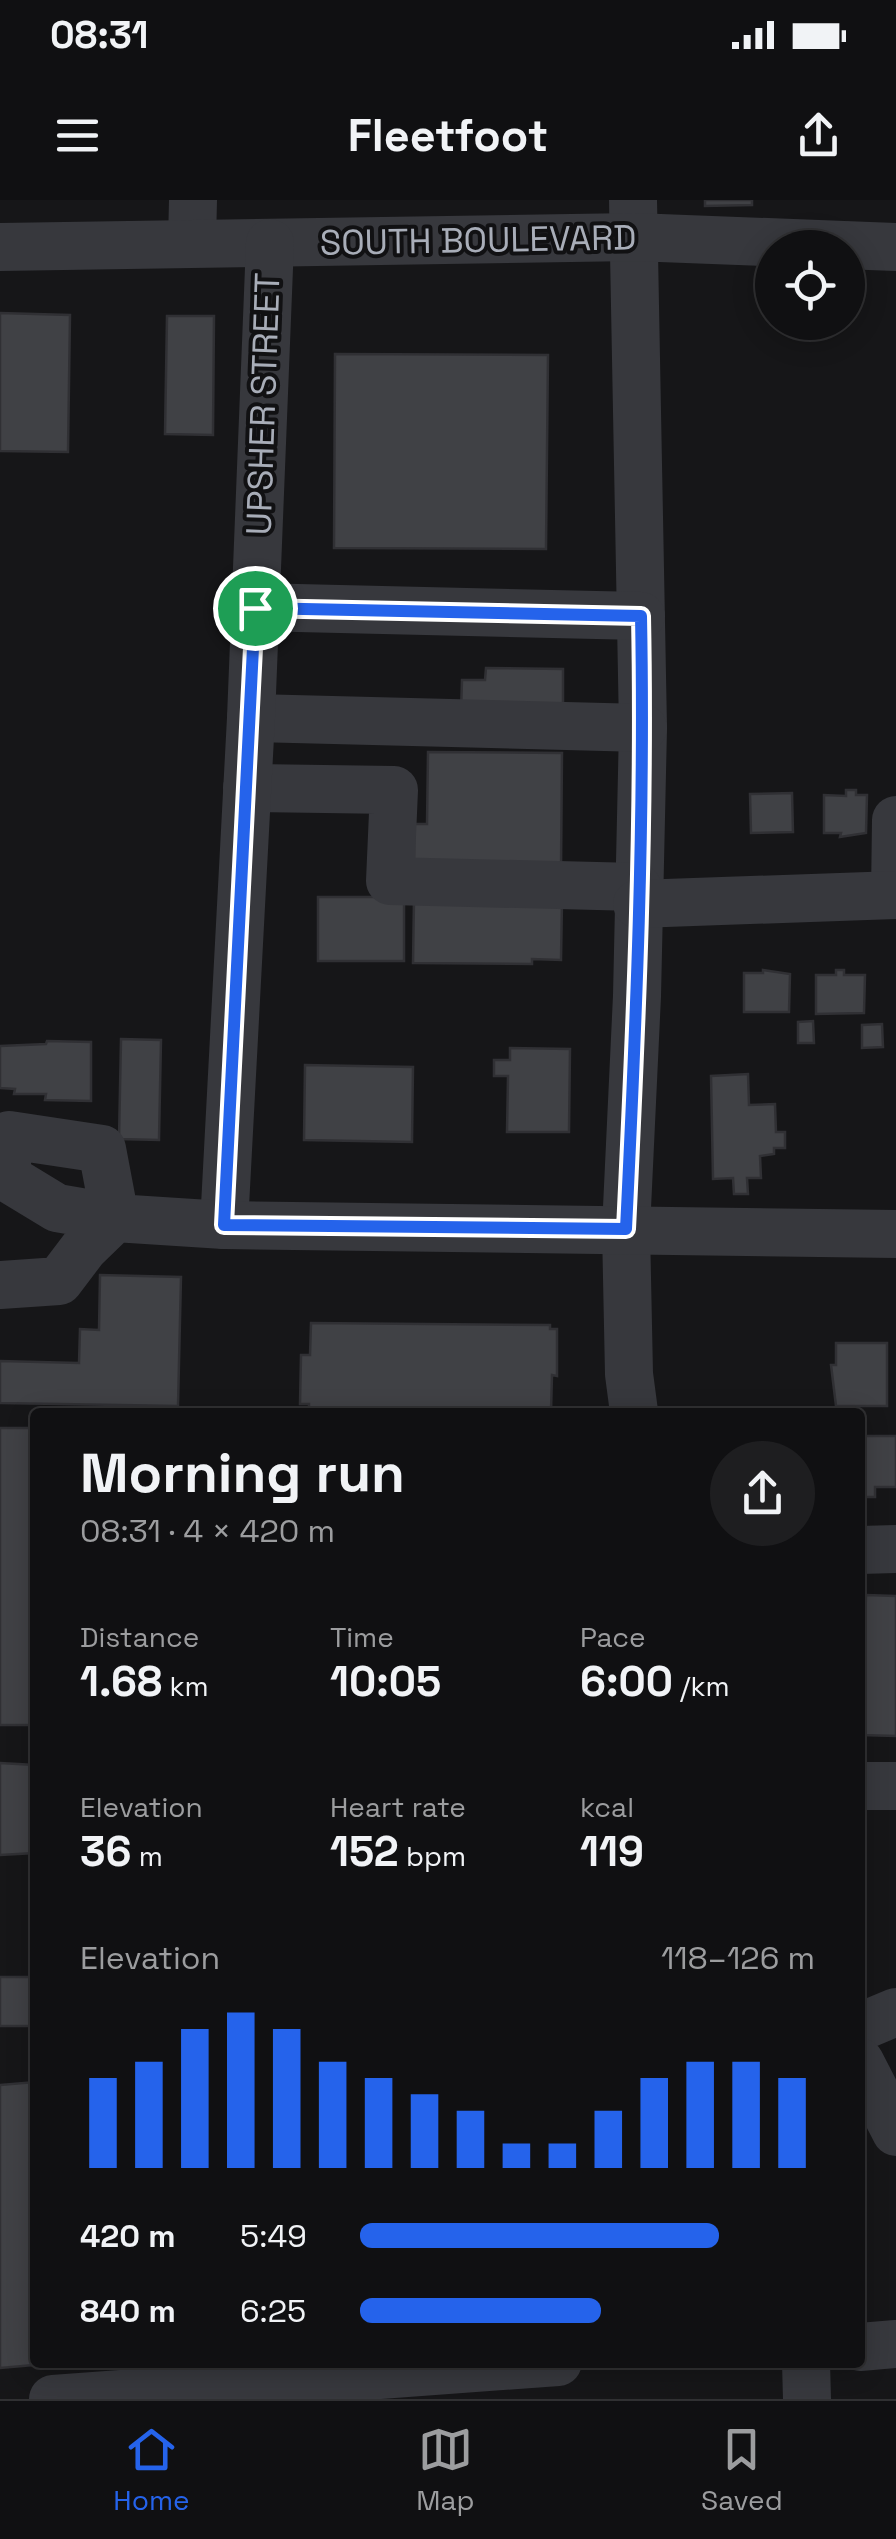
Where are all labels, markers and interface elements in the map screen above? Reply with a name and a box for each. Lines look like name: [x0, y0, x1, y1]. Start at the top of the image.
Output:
text: 08:31: [50, 11, 148, 59]
text: Fleetfoot: [348, 107, 548, 164]
icon: menu: [50, 108, 105, 163]
icon: share: [791, 108, 846, 163]
street label: SOUTH BOULEVARD: [319, 215, 637, 265]
map controls: [755, 230, 865, 340]
button: locate: [755, 230, 865, 340]
street label: UPSHER STREET: [236, 272, 290, 536]
pin: [213, 566, 298, 651]
icon: arrive: [228, 581, 283, 636]
text: Morning run: [80, 1438, 405, 1508]
button: share: [710, 1441, 815, 1546]
text: 08:31 · 4 × 420 m: [80, 1511, 335, 1551]
text: Distance: [80, 1619, 199, 1655]
text: Time: [330, 1619, 394, 1655]
text: Pace: [580, 1619, 646, 1655]
text: 1.68: [80, 1655, 162, 1708]
text: 10:05: [330, 1655, 441, 1708]
text: 6:00: [580, 1655, 673, 1708]
text: km: [162, 1668, 209, 1704]
text: /km: [673, 1668, 730, 1704]
text: Elevation: [80, 1789, 203, 1825]
text: Heart rate: [330, 1789, 466, 1825]
text: kcal: [580, 1789, 634, 1825]
text: 36: [80, 1825, 132, 1878]
text: 152: [330, 1825, 399, 1878]
text: 119: [580, 1825, 644, 1878]
text: m: [132, 1838, 163, 1874]
text: bpm: [399, 1838, 466, 1874]
text: Elevation: [80, 1938, 220, 1978]
text: 118–126 m: [661, 1938, 815, 1978]
text: 420 m: [80, 2216, 176, 2256]
text: 5:49: [240, 2216, 307, 2256]
text: 840 m: [80, 2291, 176, 2331]
text: 6:25: [240, 2291, 306, 2331]
tab: Home: [113, 2422, 190, 2518]
tab: Map: [416, 2422, 475, 2518]
tab: Saved: [701, 2422, 783, 2518]

